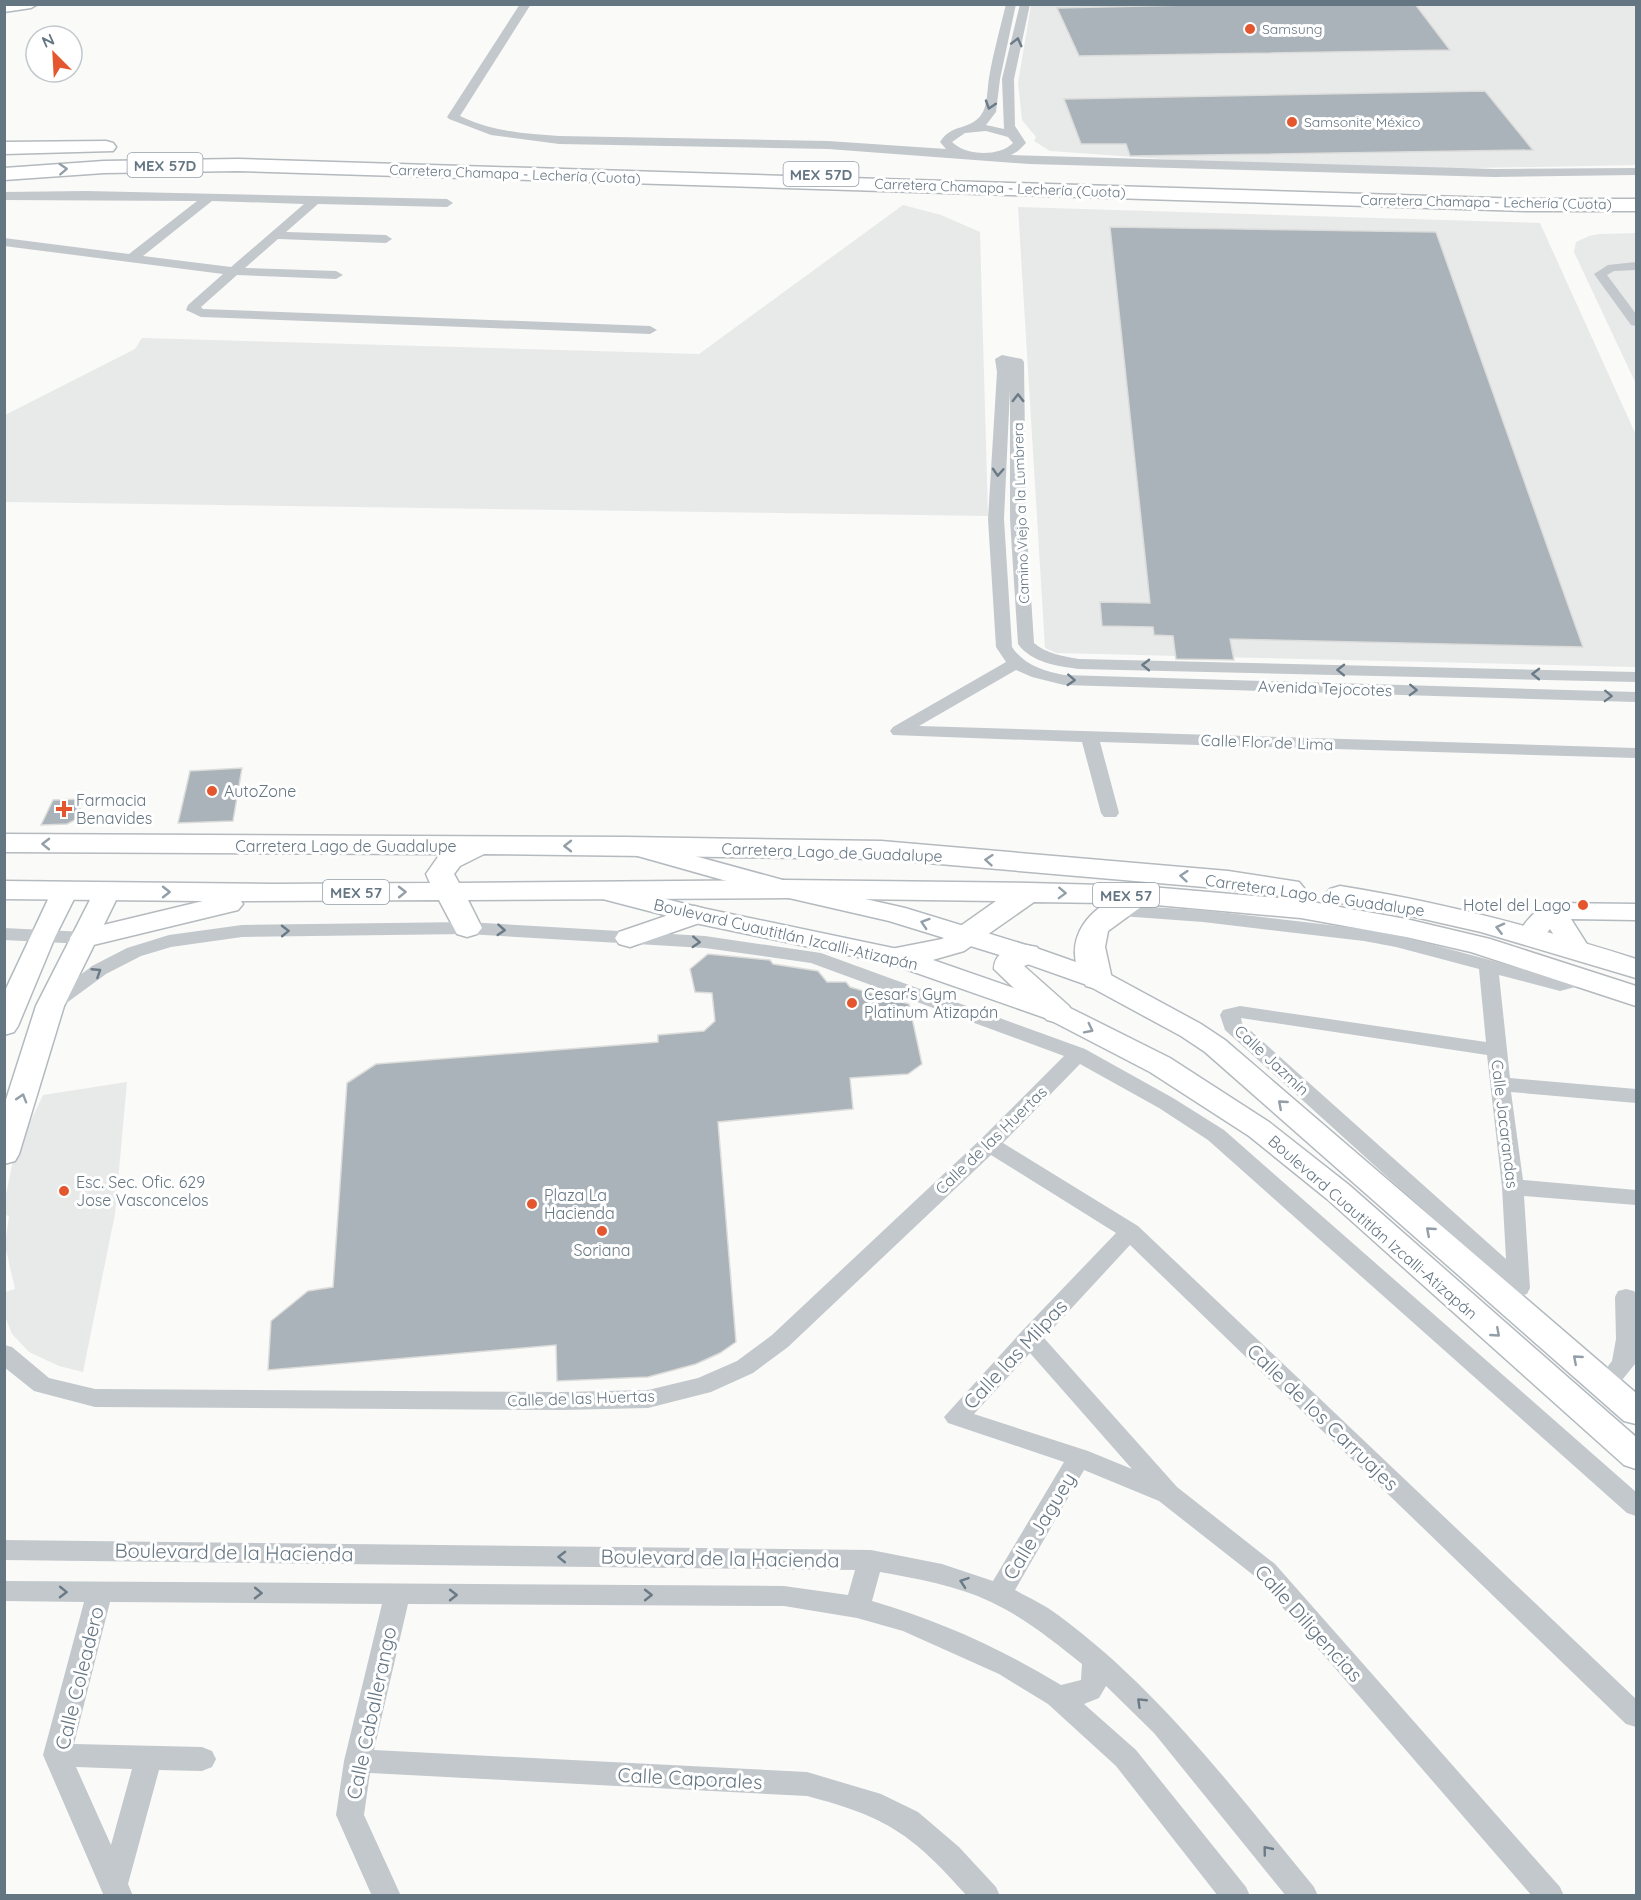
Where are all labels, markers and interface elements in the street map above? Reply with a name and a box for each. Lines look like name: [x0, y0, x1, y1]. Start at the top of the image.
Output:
place label: Samsung: [1262, 20, 1322, 38]
marker: Samsung: [1243, 22, 1257, 36]
north arrow: [24, 24, 84, 84]
text: N: [38, 29, 57, 52]
one-way arrow: [1010, 37, 1022, 48]
one-way arrow: [985, 99, 997, 110]
place label: Samsonite México: [1304, 113, 1421, 131]
marker: Samsonite México: [1285, 115, 1299, 129]
road number: MEX 57D: [128, 153, 202, 177]
street label: Carretera Chamapa - Lechería (Cuota): [389, 161, 641, 187]
road number: MEX 57D: [784, 162, 858, 186]
one-way arrow: [58, 163, 67, 176]
street label: Carretera Chamapa - Lechería (Cuota): [874, 175, 1126, 201]
street label: Carretera Chamapa - Lechería (Cuota): [1360, 191, 1612, 213]
one-way arrow: [1012, 394, 1024, 403]
street label: Camino Viejo a la Lumbrera: [1009, 422, 1033, 604]
one-way arrow: [992, 468, 1005, 477]
one-way arrow: [1142, 659, 1151, 671]
one-way arrow: [1337, 663, 1346, 676]
one-way arrow: [1532, 668, 1541, 680]
one-way arrow: [1067, 673, 1076, 686]
street label: Avenida Tejocotes: [1258, 676, 1392, 700]
one-way arrow: [1409, 684, 1418, 697]
one-way arrow: [1603, 690, 1612, 703]
street label: Calle Flor de Lima: [1200, 730, 1334, 754]
place label: AutoZone: [224, 781, 296, 801]
marker: AutoZone: [205, 784, 219, 798]
place label: Farmacia Benavides: [76, 790, 152, 828]
marker: Farmacia Benavides: [57, 802, 71, 816]
street label: Carretera Lago de Guadalupe: [235, 836, 457, 856]
one-way arrow: [42, 838, 51, 850]
street label: Carretera Lago de Guadalupe: [721, 838, 943, 866]
one-way arrow: [563, 840, 572, 852]
one-way arrow: [985, 853, 994, 866]
one-way arrow: [1179, 870, 1188, 883]
street label: Carretera Lago de Guadalupe: [1204, 870, 1426, 920]
road number: MEX 57: [323, 880, 389, 904]
road number: MEX 57: [1093, 883, 1159, 907]
one-way arrow: [398, 885, 407, 898]
one-way arrow: [161, 886, 170, 898]
one-way arrow: [1057, 886, 1066, 899]
street label: Boulevard Cuautitlán Izcalli-Atizapán: [652, 894, 920, 974]
place label: Hotel del Lago: [1463, 895, 1571, 915]
marker: Hotel del Lago: [1576, 898, 1590, 912]
one-way arrow: [920, 918, 931, 930]
one-way arrow: [1495, 922, 1505, 935]
one-way arrow: [281, 924, 290, 937]
one-way arrow: [497, 924, 506, 937]
one-way arrow: [691, 935, 700, 948]
one-way arrow: [91, 968, 102, 979]
place label: Cesar's Gym Platinum Atizapán: [864, 984, 998, 1022]
marker: Cesar's Gym Platinum Atizapán: [845, 996, 859, 1010]
street label: Calle Jazmín: [1231, 1020, 1313, 1100]
one-way arrow: [1083, 1022, 1094, 1033]
street label: Calle Jacarandas: [1487, 1059, 1523, 1189]
street label: Calle de las Huertas: [931, 1082, 1051, 1198]
one-way arrow: [14, 1093, 27, 1104]
one-way arrow: [1278, 1100, 1289, 1111]
street label: Boulevard Cuautitlán Izcalli-Atizapán: [1264, 1131, 1482, 1323]
place label: Esc. Sec. Ofic. 629 Jose Vasconcelos: [76, 1172, 209, 1210]
marker: Esc. Sec. Ofic. 629 Jose Vasconcelos: [57, 1184, 71, 1198]
place label: Plaza La Hacienda: [544, 1185, 615, 1223]
marker: Plaza La Hacienda: [525, 1197, 539, 1211]
marker: Soriana: [595, 1224, 609, 1238]
one-way arrow: [1426, 1227, 1437, 1238]
place label: Soriana: [574, 1240, 630, 1260]
street label: Calle las Milpas: [958, 1294, 1072, 1414]
one-way arrow: [1490, 1326, 1500, 1337]
street label: Calle de los Carruajes: [1242, 1338, 1404, 1496]
one-way arrow: [1573, 1355, 1584, 1366]
street label: Calle de las Huertas: [507, 1385, 655, 1411]
street label: Calle Jaguey: [997, 1468, 1081, 1584]
street label: Boulevard de la Hacienda: [114, 1537, 354, 1567]
street label: Boulevard de la Hacienda: [600, 1543, 840, 1573]
one-way arrow: [557, 1550, 566, 1563]
street label: Calle Diligencias: [1250, 1559, 1368, 1687]
one-way arrow: [959, 1576, 970, 1589]
one-way arrow: [58, 1585, 67, 1598]
one-way arrow: [253, 1587, 262, 1600]
one-way arrow: [448, 1589, 457, 1601]
one-way arrow: [643, 1589, 652, 1601]
street label: Calle Coleadero: [49, 1604, 109, 1752]
street label: Calle Caballerango: [340, 1624, 402, 1802]
one-way arrow: [1137, 1698, 1147, 1709]
street label: Calle Caporales: [617, 1762, 763, 1794]
one-way arrow: [1263, 1846, 1274, 1857]

